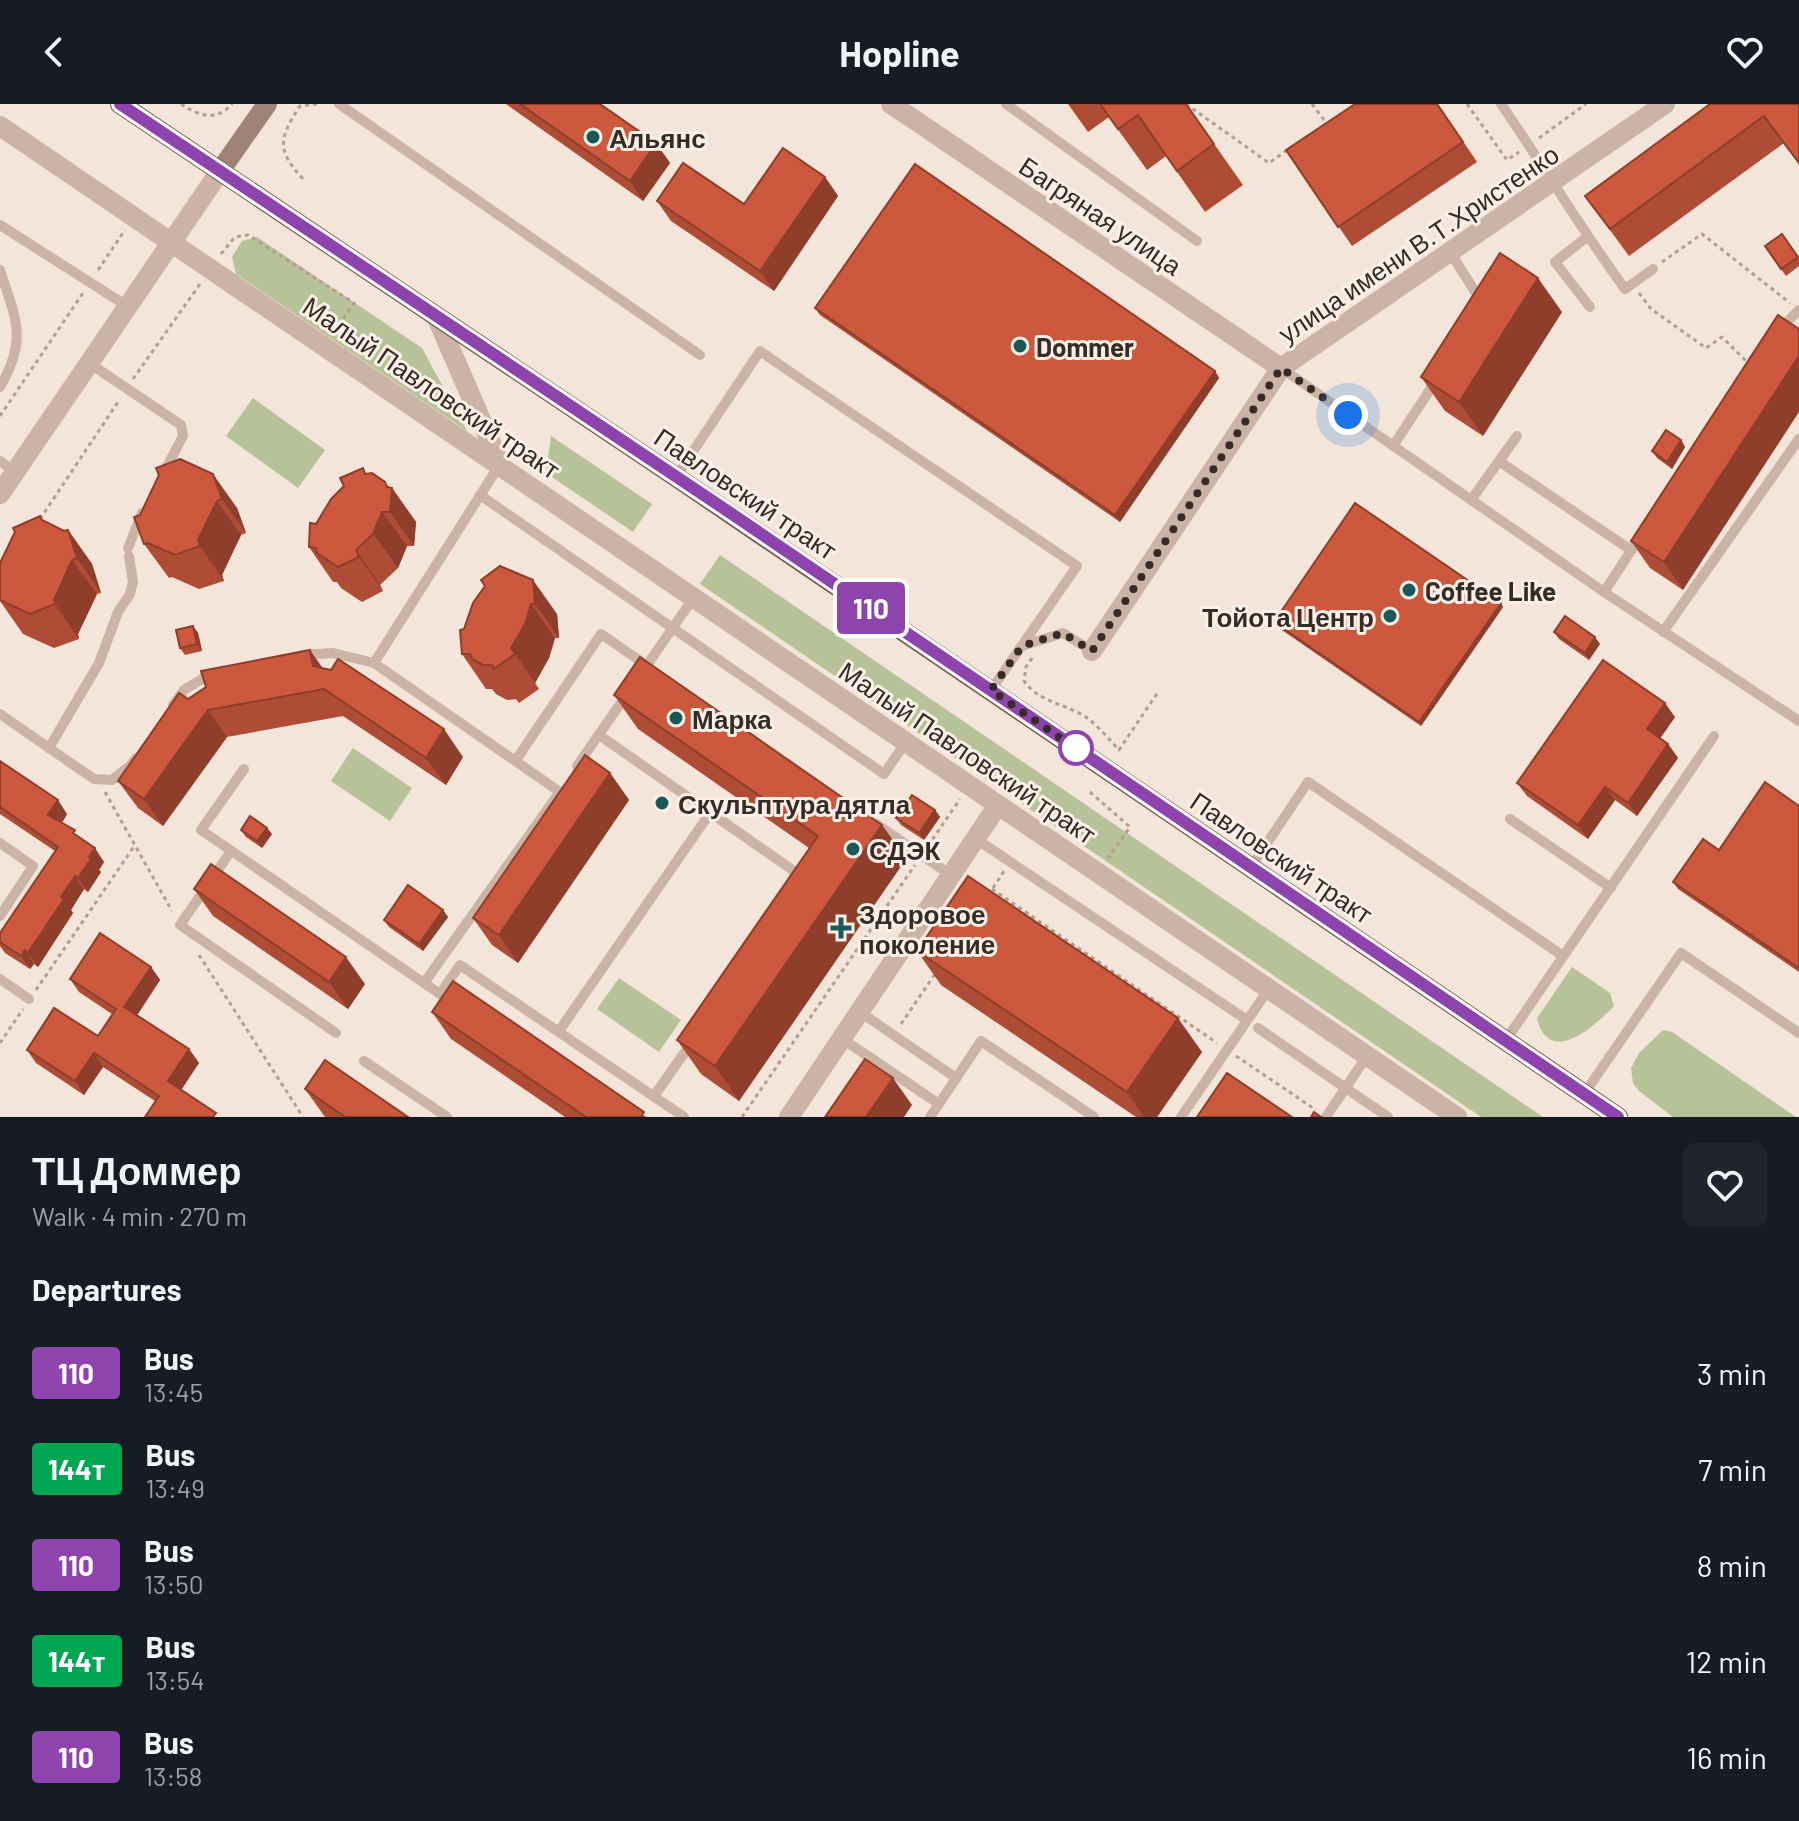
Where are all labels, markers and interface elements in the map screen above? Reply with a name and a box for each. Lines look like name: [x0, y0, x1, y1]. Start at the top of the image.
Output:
icon: back: [32, 30, 76, 74]
icon: heart: [1723, 30, 1767, 74]
text: Hopline: [839, 31, 960, 74]
place label: Альянс: [609, 122, 706, 153]
marker: Альянс: [584, 128, 602, 146]
street label: улица имени В.Т.Христенко: [1272, 138, 1564, 348]
street label: Багряная улица: [1014, 149, 1188, 281]
street label: Малый Павловский тракт: [298, 289, 566, 485]
place label: Dommer: [1036, 331, 1134, 362]
marker: Dommer: [1011, 337, 1029, 355]
your location: [1328, 395, 1368, 435]
street label: Павловский тракт: [649, 421, 843, 565]
place label: Coffee Like: [1425, 575, 1556, 606]
marker: Coffee Like: [1400, 581, 1418, 599]
line badge: 110: [825, 582, 917, 634]
text: 110: [853, 591, 889, 625]
place label: Тойота Центр: [1202, 601, 1374, 632]
marker: Тойота Центр: [1381, 607, 1399, 625]
street label: Малый Павловский тракт: [834, 654, 1102, 850]
place label: Марка: [692, 703, 772, 734]
marker: Марка: [667, 709, 685, 727]
unlabelled marker: [1059, 731, 1093, 765]
street label: Павловский тракт: [1185, 785, 1379, 929]
place label: Скульптура дятла: [678, 788, 911, 819]
marker: Скульптура дятла: [653, 794, 671, 812]
place label: СДЭК: [869, 834, 940, 865]
marker: СДЭК: [844, 840, 862, 858]
place label: Здоровое поколение: [859, 898, 995, 959]
marker: Здоровое поколение: [830, 917, 852, 939]
button: heart: [1683, 1143, 1767, 1227]
text: ТЦ Доммер: [32, 1147, 241, 1193]
text: Walk · 4 min · 270 m: [32, 1200, 247, 1231]
text: Departures: [32, 1271, 182, 1307]
text: Bus: [144, 1340, 194, 1376]
text: 3 min: [1697, 1355, 1767, 1391]
text: 110: [58, 1356, 94, 1390]
text: 13:45: [144, 1376, 203, 1407]
text: Bus: [146, 1436, 195, 1472]
text: 7 min: [1698, 1451, 1767, 1487]
text: 144т: [48, 1452, 106, 1486]
text: 13:49: [146, 1472, 205, 1503]
text: Bus: [144, 1532, 194, 1568]
text: 8 min: [1697, 1547, 1767, 1583]
text: 110: [58, 1548, 94, 1582]
text: 13:50: [144, 1568, 203, 1599]
text: Bus: [146, 1628, 195, 1664]
text: 12 min: [1686, 1643, 1767, 1679]
text: 144т: [48, 1644, 106, 1678]
text: 13:54: [146, 1664, 205, 1695]
text: Bus: [144, 1724, 194, 1760]
text: 16 min: [1686, 1739, 1767, 1775]
text: 110: [58, 1740, 94, 1774]
text: 13:58: [144, 1760, 202, 1791]

